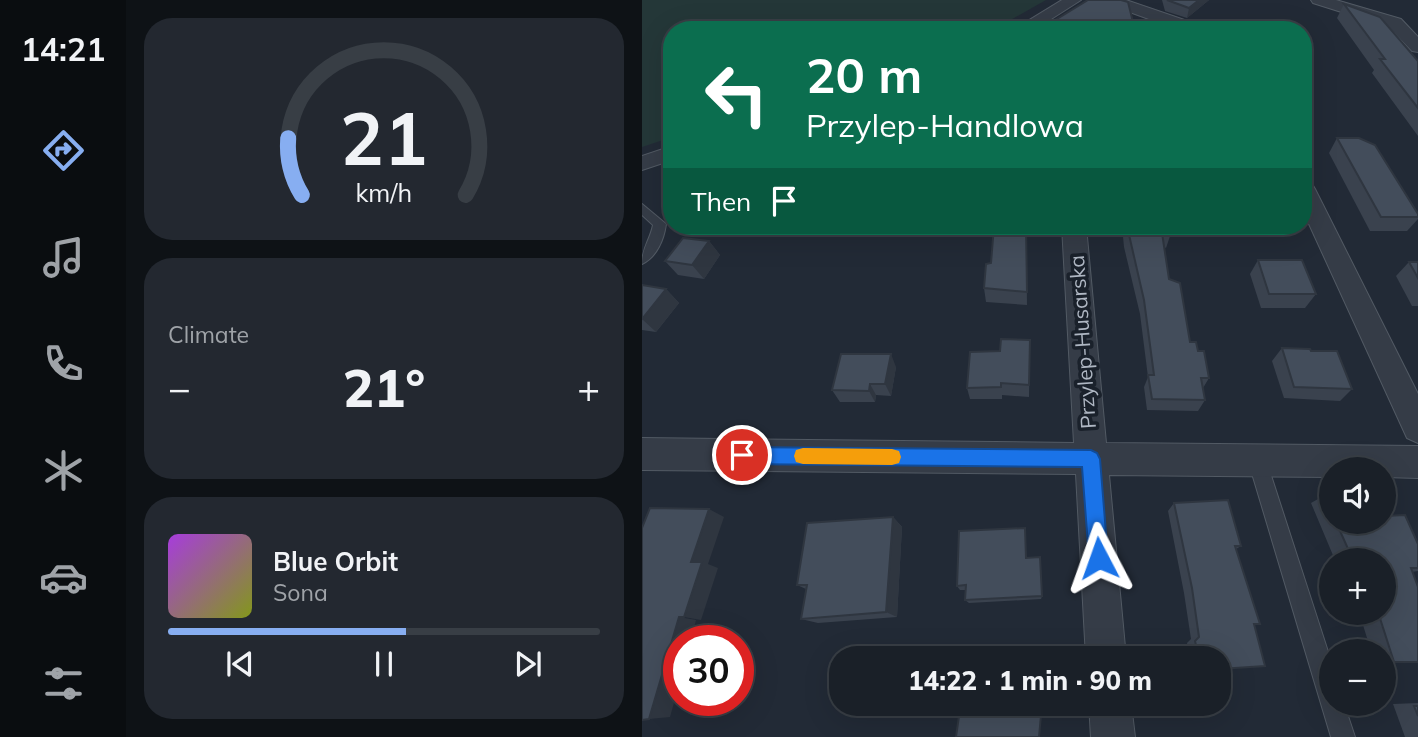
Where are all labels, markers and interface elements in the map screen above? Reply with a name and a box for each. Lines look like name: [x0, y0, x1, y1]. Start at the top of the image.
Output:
text: 14:21: [21, 29, 105, 69]
text: 20 m: [806, 44, 922, 105]
icon: left: [691, 49, 782, 140]
text: 21: [340, 92, 428, 183]
text: Przylep-Handlowa: [806, 105, 1084, 145]
icon: directions: [39, 126, 88, 175]
text: km/h: [356, 177, 412, 208]
icon: arrive: [765, 182, 803, 220]
text: Then: [691, 185, 751, 218]
icon: music: [39, 233, 88, 282]
street label: Przylep-Husarska: [1063, 254, 1101, 430]
text: Climate: [168, 320, 249, 349]
icon: phone: [39, 339, 88, 388]
text: 21°: [343, 355, 425, 420]
text: −: [168, 364, 191, 412]
text: +: [577, 364, 600, 412]
pin: [712, 425, 772, 485]
icon: arrive: [723, 436, 761, 474]
icon: climate: [39, 446, 88, 495]
map controls: [1319, 457, 1396, 716]
button: sound: [1319, 457, 1396, 534]
position arrow: [1062, 521, 1136, 595]
text: Blue Orbit: [273, 545, 398, 578]
button: +: [1319, 548, 1396, 625]
icon: car: [39, 553, 88, 602]
text: Sona: [273, 578, 328, 607]
speed limit sign: 30: [663, 625, 754, 716]
button: −: [1319, 639, 1396, 716]
icon: previous: [221, 645, 259, 683]
icon: pause: [365, 645, 403, 683]
icon: next: [509, 645, 547, 683]
icon: filters: [39, 659, 88, 708]
text: 14:22 · 1 min · 90 m: [908, 664, 1152, 697]

